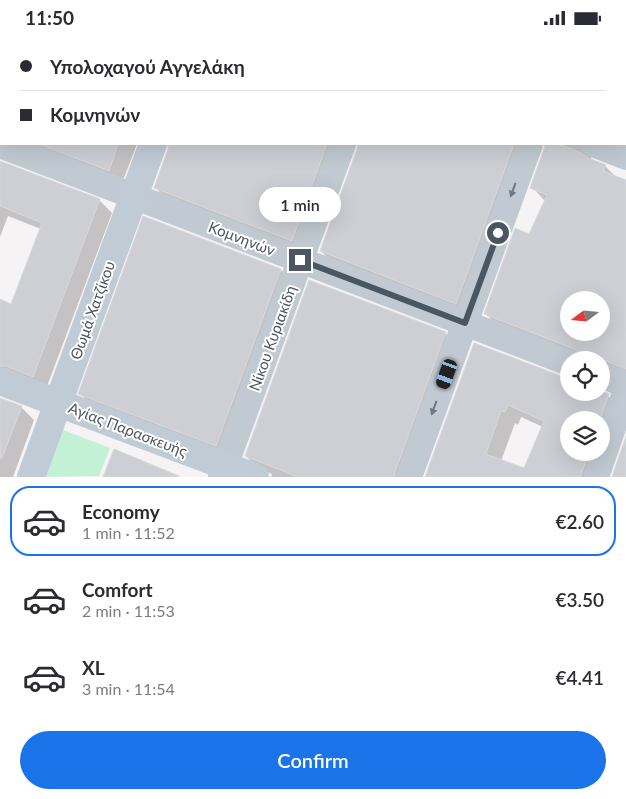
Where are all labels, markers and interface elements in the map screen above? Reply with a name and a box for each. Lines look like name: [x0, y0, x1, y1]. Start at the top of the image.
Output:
text: 11:50: [25, 6, 74, 29]
text: Υπολοχαγού Αγγελάκη: [50, 55, 245, 78]
text: Κομνηνών: [50, 103, 140, 126]
one-way arrow: [509, 182, 516, 197]
callout: 1 min: [259, 187, 341, 223]
text: 1 min: [280, 195, 320, 214]
street label: Κομνηνών: [206, 217, 278, 259]
route start: [487, 222, 509, 244]
route end: [289, 249, 311, 271]
street label: Θωμά Χατζίκου: [66, 258, 118, 362]
street label: Νίκου Κυριακίδη: [245, 283, 299, 393]
north arrow: [560, 291, 610, 341]
map controls: [560, 291, 610, 461]
button: locate: [560, 351, 610, 401]
car: [434, 357, 459, 391]
street label: Αγίας Παρασκευής: [66, 398, 190, 460]
one-way arrow: [430, 401, 438, 416]
button: layers: [560, 411, 610, 461]
icon: car: [22, 499, 67, 544]
text: Economy: [82, 500, 160, 523]
text: €2.60: [555, 510, 604, 533]
text: 1 min · 11:52: [82, 523, 175, 542]
icon: car: [22, 577, 67, 622]
text: Comfort: [82, 578, 153, 601]
text: €3.50: [555, 588, 604, 611]
text: 2 min · 11:53: [82, 601, 175, 620]
icon: car: [22, 655, 67, 700]
text: XL: [82, 656, 105, 679]
text: €4.41: [555, 666, 604, 689]
text: 3 min · 11:54: [82, 679, 175, 698]
button: Confirm: [20, 731, 606, 789]

